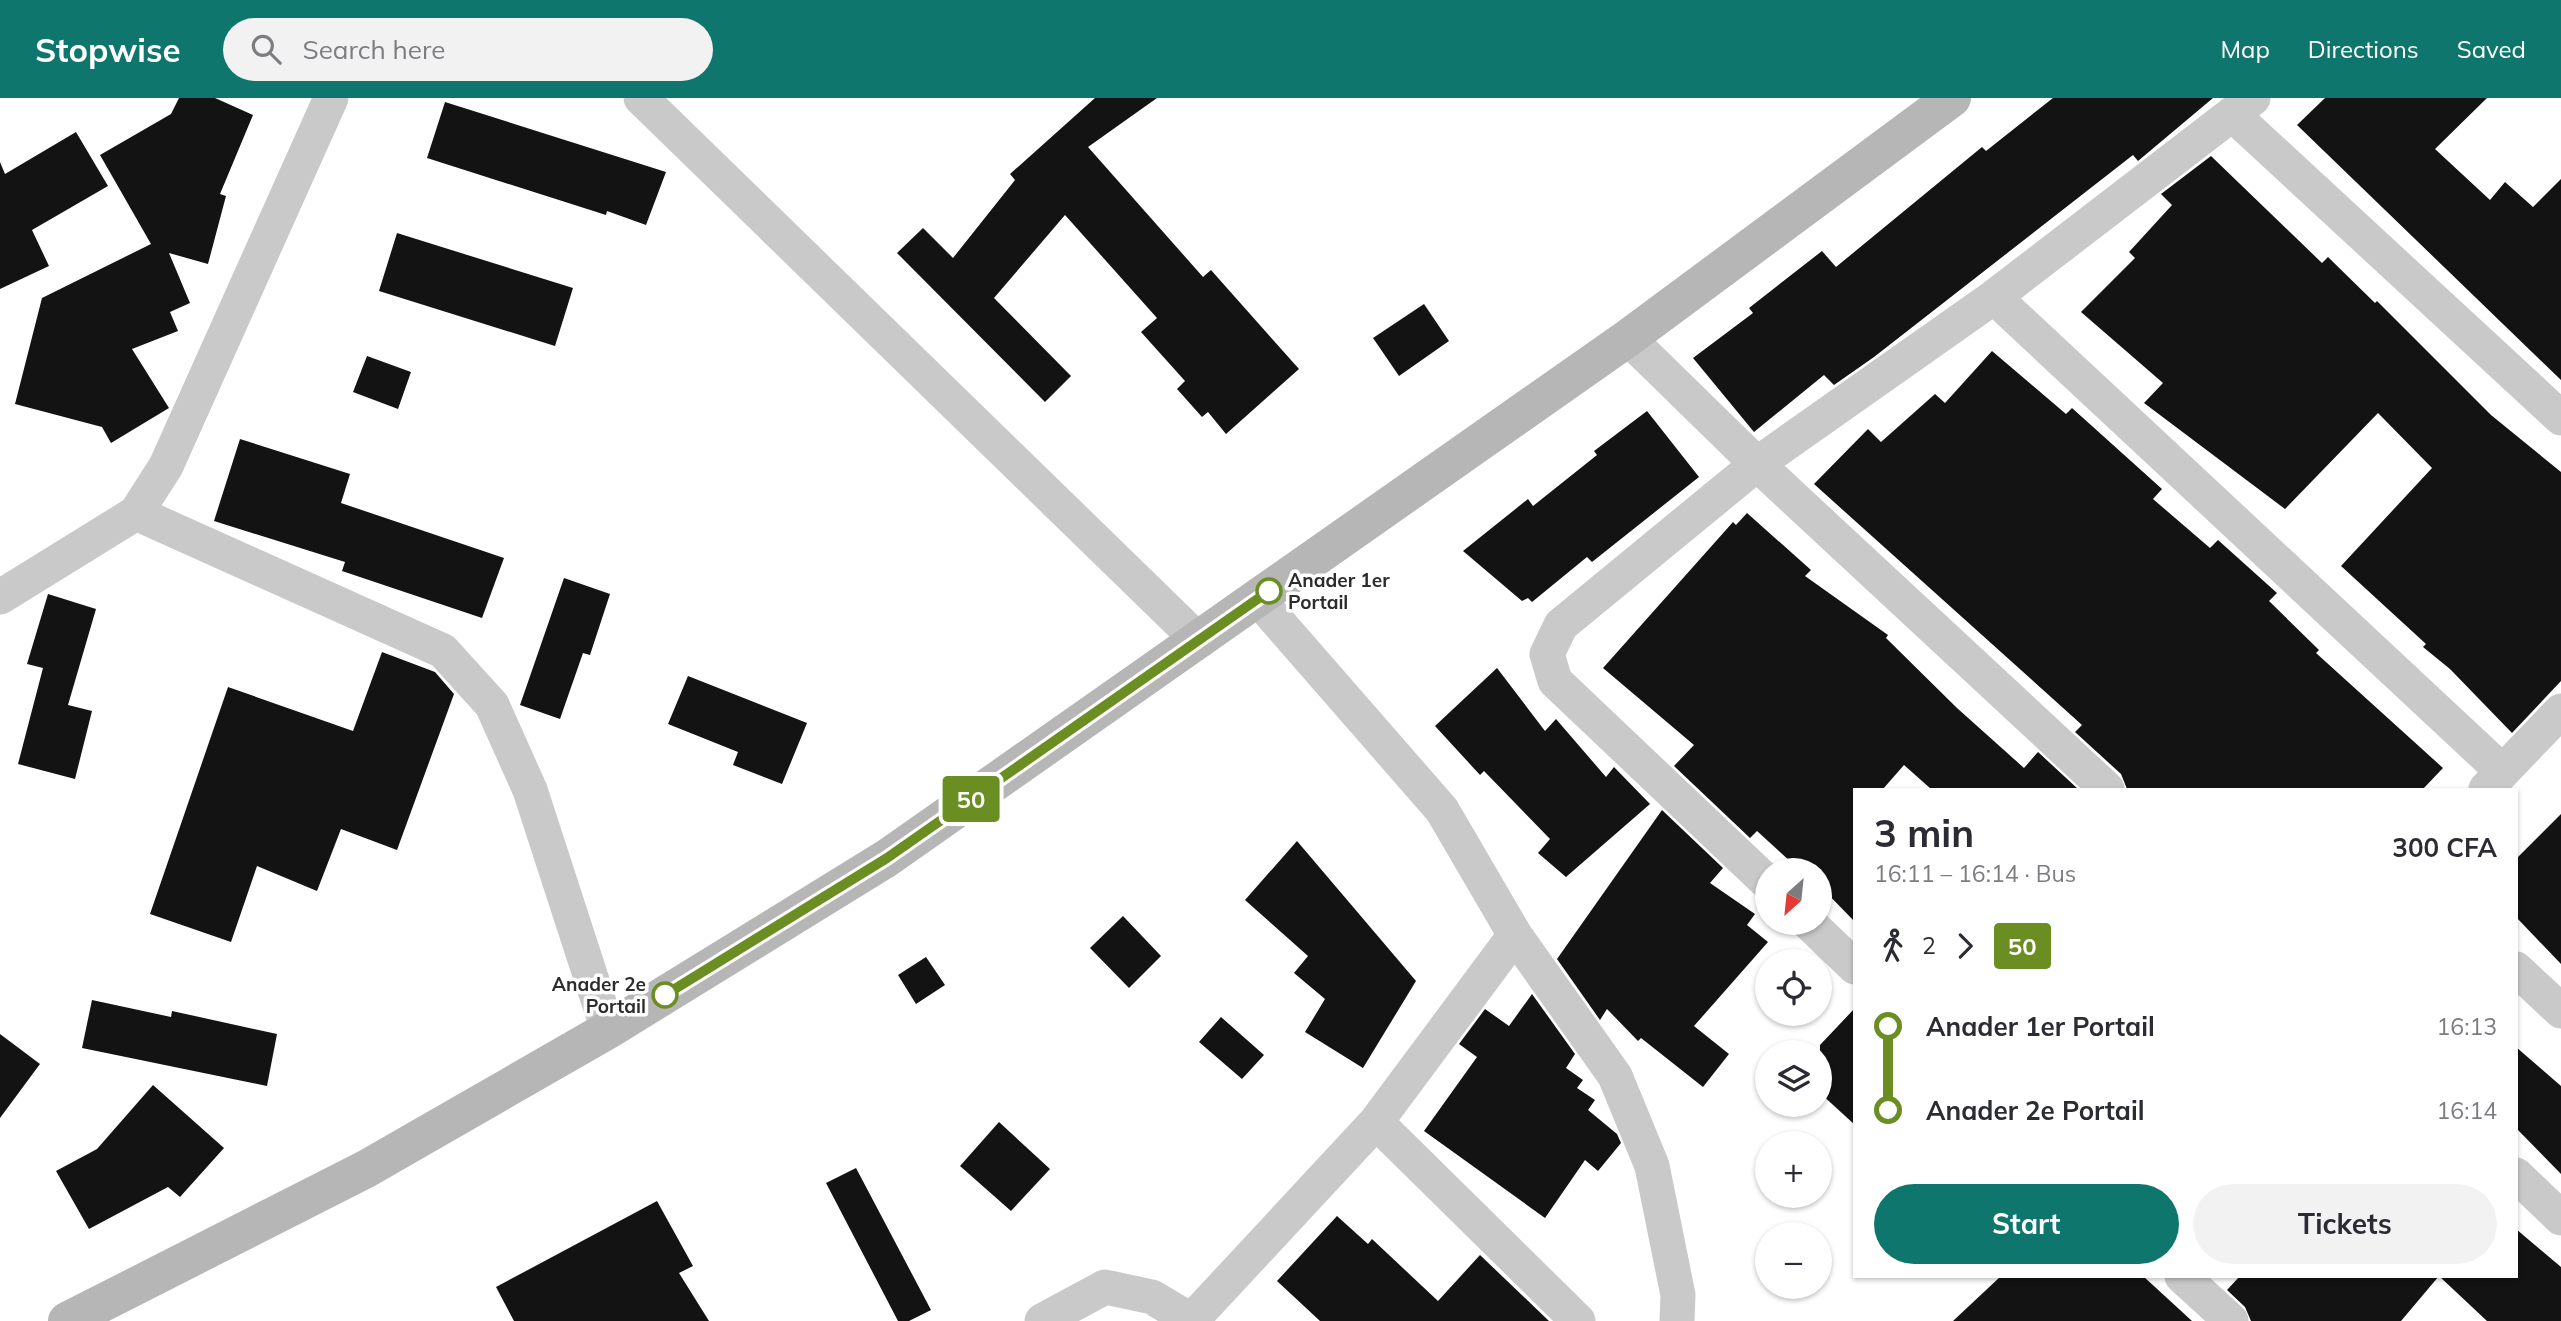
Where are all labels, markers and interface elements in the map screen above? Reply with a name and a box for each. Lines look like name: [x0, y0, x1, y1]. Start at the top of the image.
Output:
search box: [223, 18, 713, 81]
text: Stopwise: [35, 29, 181, 70]
icon: search: [247, 30, 285, 68]
text: Search here: [303, 33, 445, 66]
text: Map: [2220, 34, 2270, 64]
text: Directions: [2308, 34, 2419, 64]
text: Saved: [2457, 34, 2526, 64]
place label: Anader 1er Portail: [1288, 568, 1390, 614]
marker: Anader 1er Portail: [1256, 578, 1282, 604]
line badge: 50: [940, 776, 1002, 822]
text: 50: [957, 784, 985, 814]
text: 3 min: [1874, 809, 1974, 857]
text: 300 CFA: [2392, 831, 2497, 864]
north arrow: [1755, 858, 1832, 934]
map controls: [1755, 858, 1832, 1299]
text: 16:11 – 16:14 · Bus: [1874, 859, 2076, 888]
icon: walk: [1874, 927, 1912, 965]
icon: forward: [1946, 927, 1984, 965]
text: 2: [1922, 931, 1936, 960]
text: 50: [2008, 931, 2037, 961]
button: locate: [1755, 949, 1832, 1026]
place label: Anader 2e Portail: [552, 972, 646, 1018]
marker: Anader 2e Portail: [652, 982, 678, 1008]
text: Anader 1er Portail: [1926, 1010, 2155, 1043]
text: 16:13: [2437, 1012, 2497, 1041]
button: layers: [1755, 1040, 1832, 1117]
text: Anader 2e Portail: [1926, 1094, 2145, 1127]
text: 16:14: [2437, 1096, 2497, 1125]
button: +: [1755, 1131, 1832, 1208]
button: Start: [1874, 1184, 2179, 1264]
button: Tickets: [2193, 1184, 2497, 1264]
button: −: [1755, 1222, 1832, 1299]

